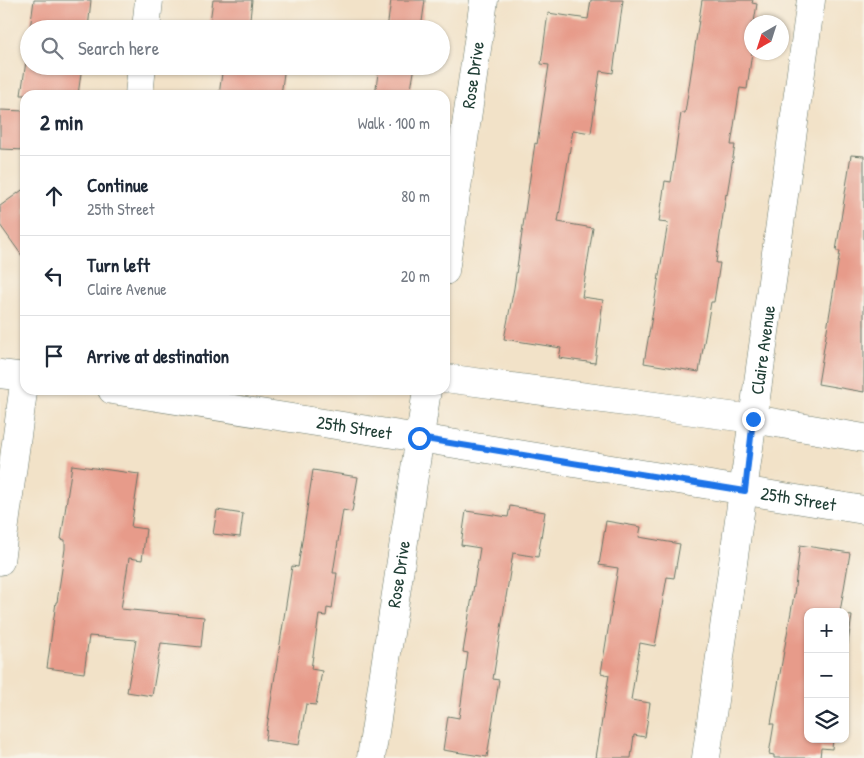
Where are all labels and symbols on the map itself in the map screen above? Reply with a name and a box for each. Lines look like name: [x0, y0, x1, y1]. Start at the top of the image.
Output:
north arrow: [744, 15, 789, 60]
street label: Rose Drive: [456, 40, 490, 110]
street label: Claire Avenue: [744, 304, 781, 396]
route end: [742, 408, 765, 431]
street label: 25th Street: [315, 409, 394, 446]
route start: [408, 427, 431, 450]
street label: 25th Street: [759, 480, 839, 517]
street label: Rose Drive: [381, 539, 416, 609]

